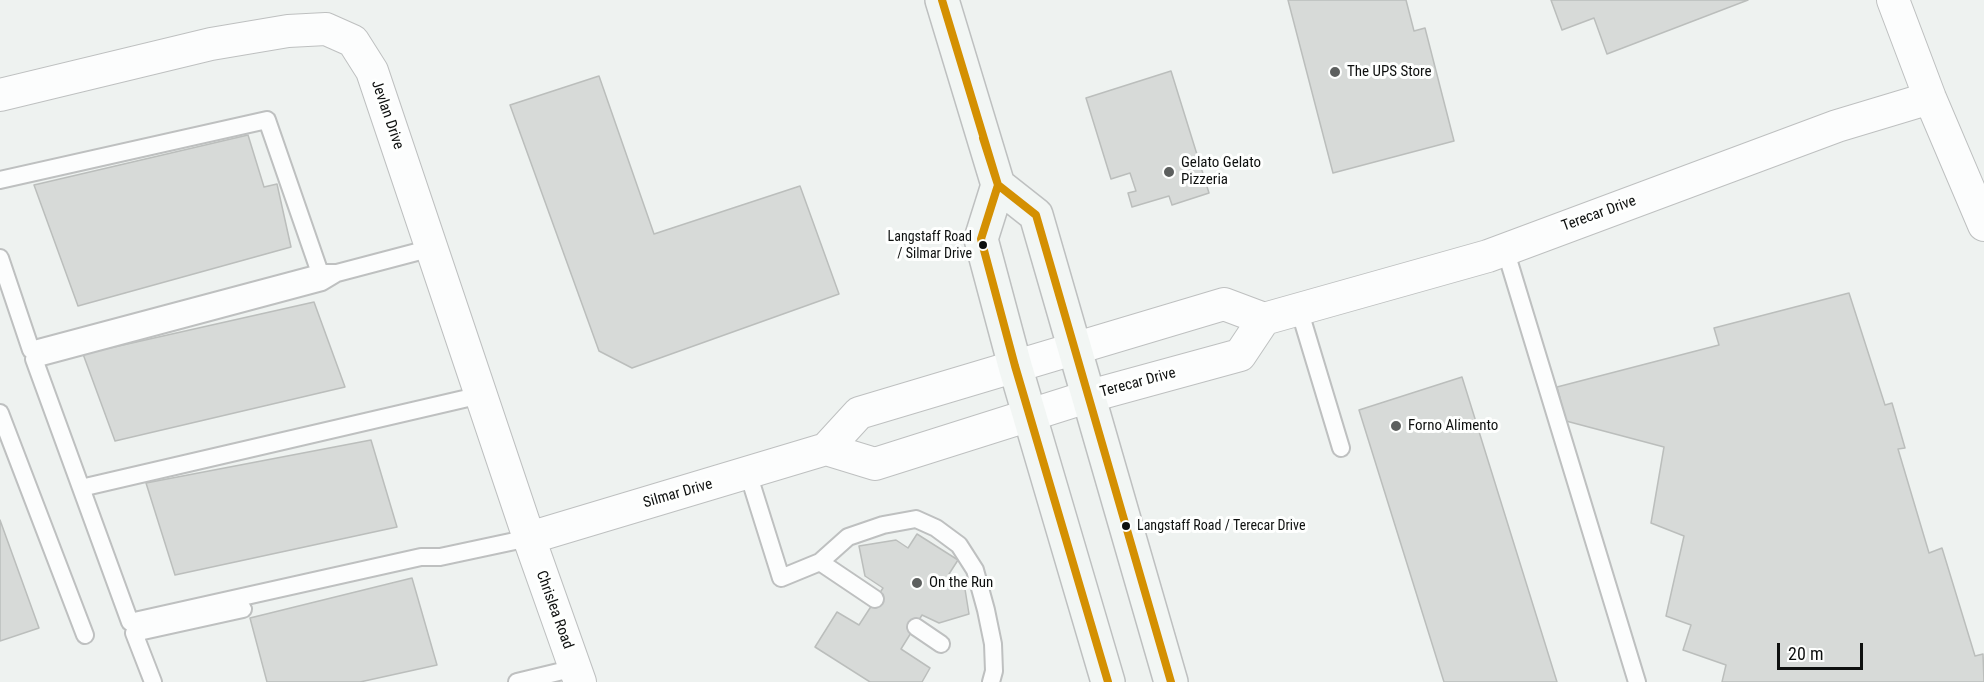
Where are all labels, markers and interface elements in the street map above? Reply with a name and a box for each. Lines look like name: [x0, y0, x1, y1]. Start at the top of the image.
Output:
place label: The UPS Store: [1347, 63, 1432, 81]
marker: The UPS Store: [1328, 65, 1342, 79]
street label: Jevlan Drive: [367, 78, 407, 152]
place label: Gelato Gelato Pizzeria: [1181, 154, 1261, 189]
marker: Gelato Gelato Pizzeria: [1162, 165, 1176, 179]
street label: Terecar Drive: [1559, 192, 1639, 236]
place label: Langstaff Road / Silmar Drive: [888, 229, 972, 262]
marker: Langstaff Road / Silmar Drive: [977, 239, 989, 251]
street label: Terecar Drive: [1098, 364, 1178, 402]
place label: Forno Alimento: [1408, 417, 1498, 435]
marker: Forno Alimento: [1389, 419, 1403, 433]
street label: Silmar Drive: [641, 476, 715, 512]
place label: Langstaff Road / Terecar Drive: [1137, 518, 1306, 534]
marker: Langstaff Road / Terecar Drive: [1120, 520, 1132, 532]
street label: Chrislea Road: [532, 568, 576, 652]
place label: On the Run: [929, 574, 993, 592]
marker: On the Run: [910, 576, 924, 590]
scale bar: [1780, 631, 1866, 669]
text: 20 m: [1788, 643, 1823, 664]

